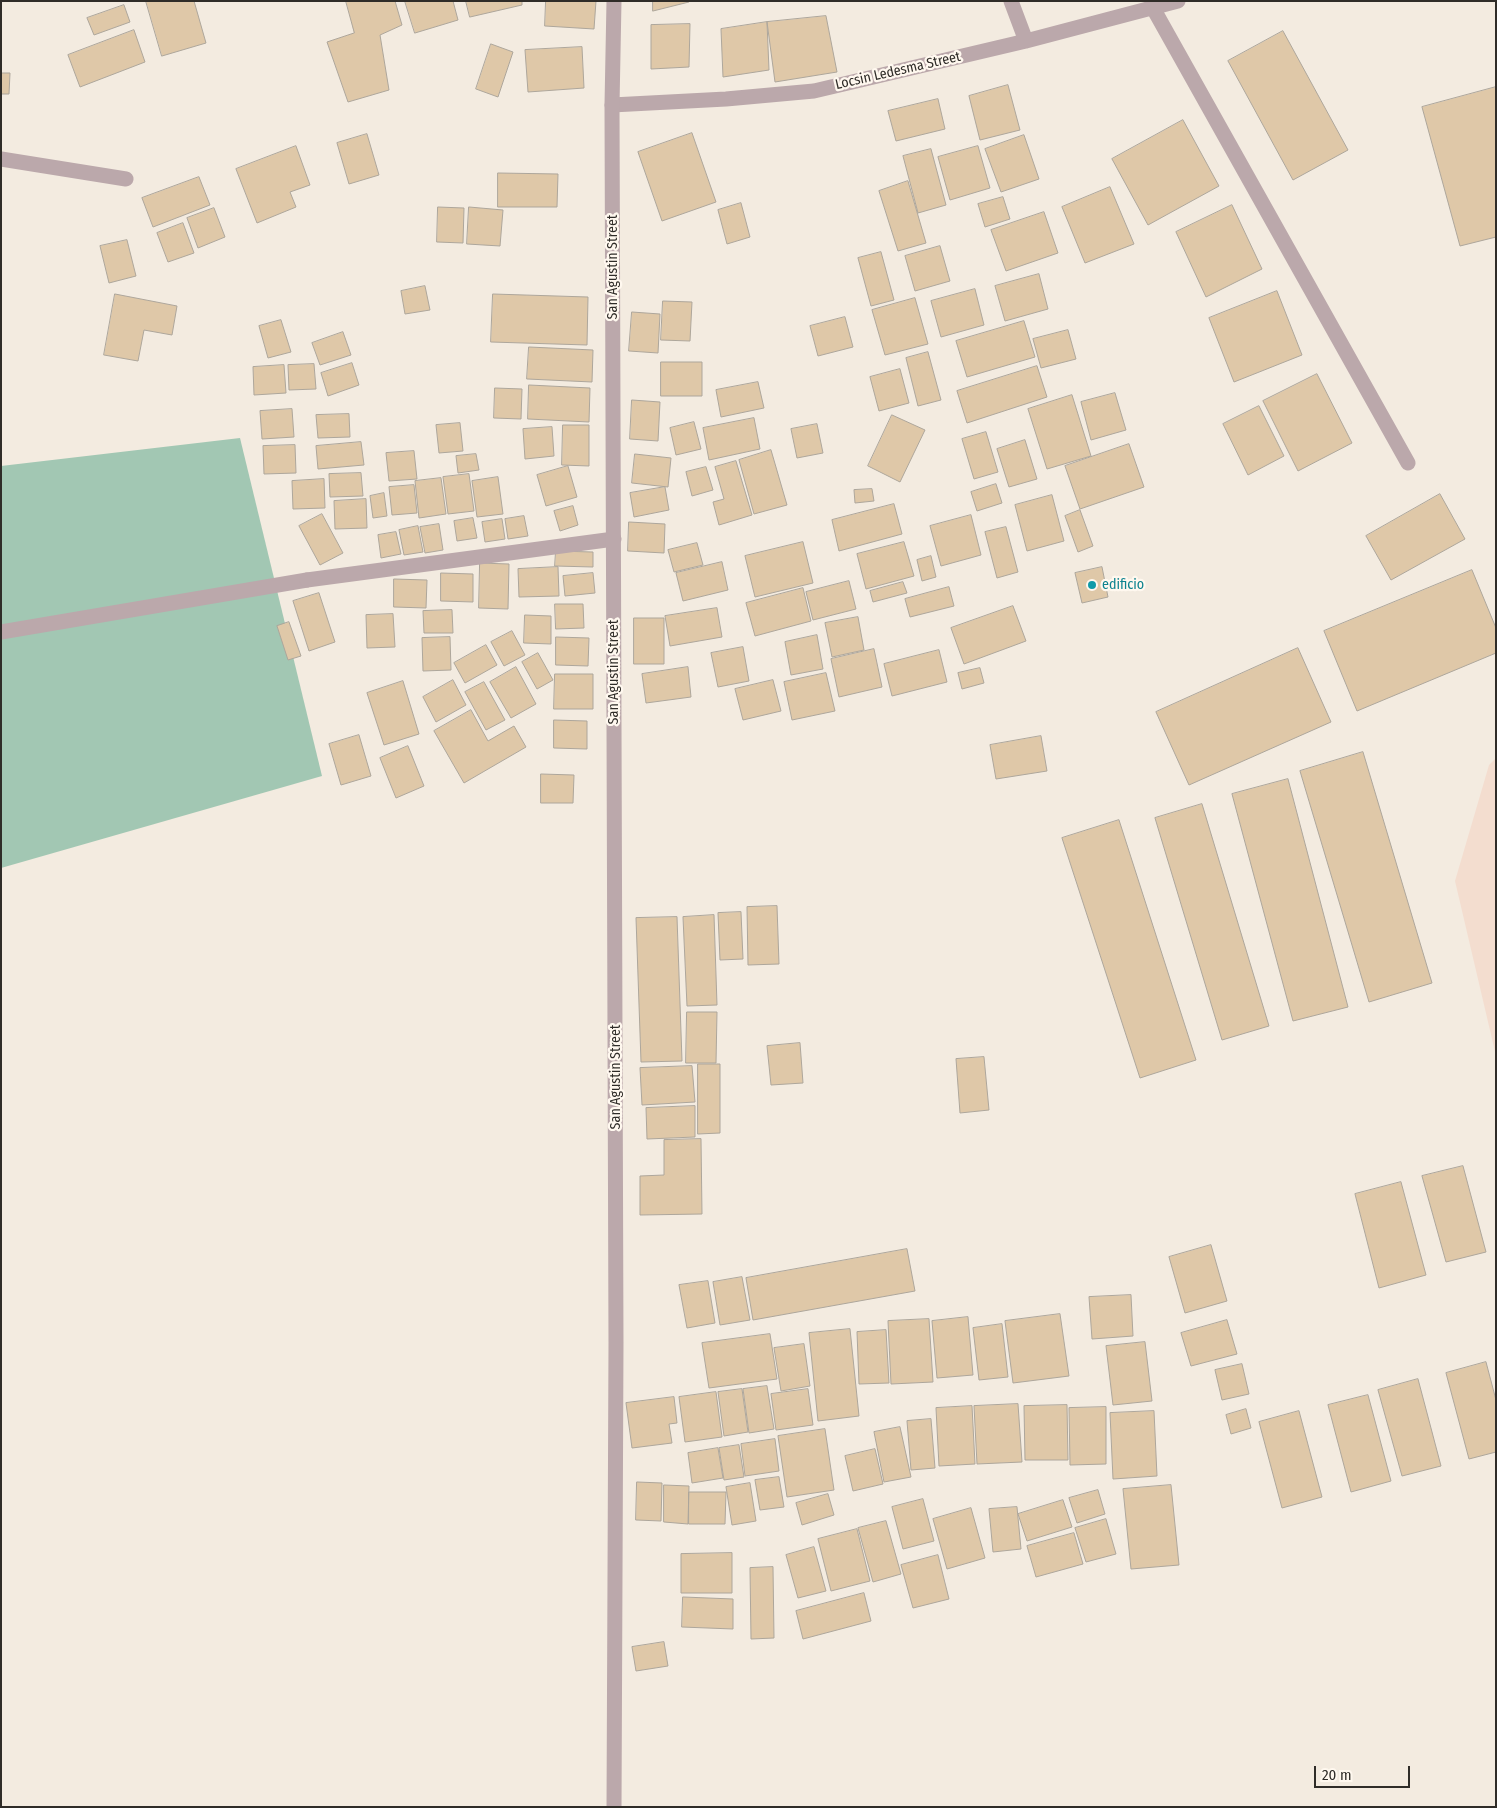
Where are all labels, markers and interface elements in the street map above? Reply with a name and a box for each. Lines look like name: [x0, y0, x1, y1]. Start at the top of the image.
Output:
street label: Locsin Ledesma Street: [834, 48, 962, 94]
street label: San Agustin Street: [605, 215, 621, 319]
place label: edificio: [1102, 577, 1144, 593]
marker: edificio: [1086, 579, 1098, 591]
street label: San Agustin Street: [606, 620, 622, 724]
street label: San Agustin Street: [608, 1025, 624, 1129]
scale bar: [1317, 1756, 1413, 1788]
text: 20 m: [1322, 1766, 1352, 1784]

